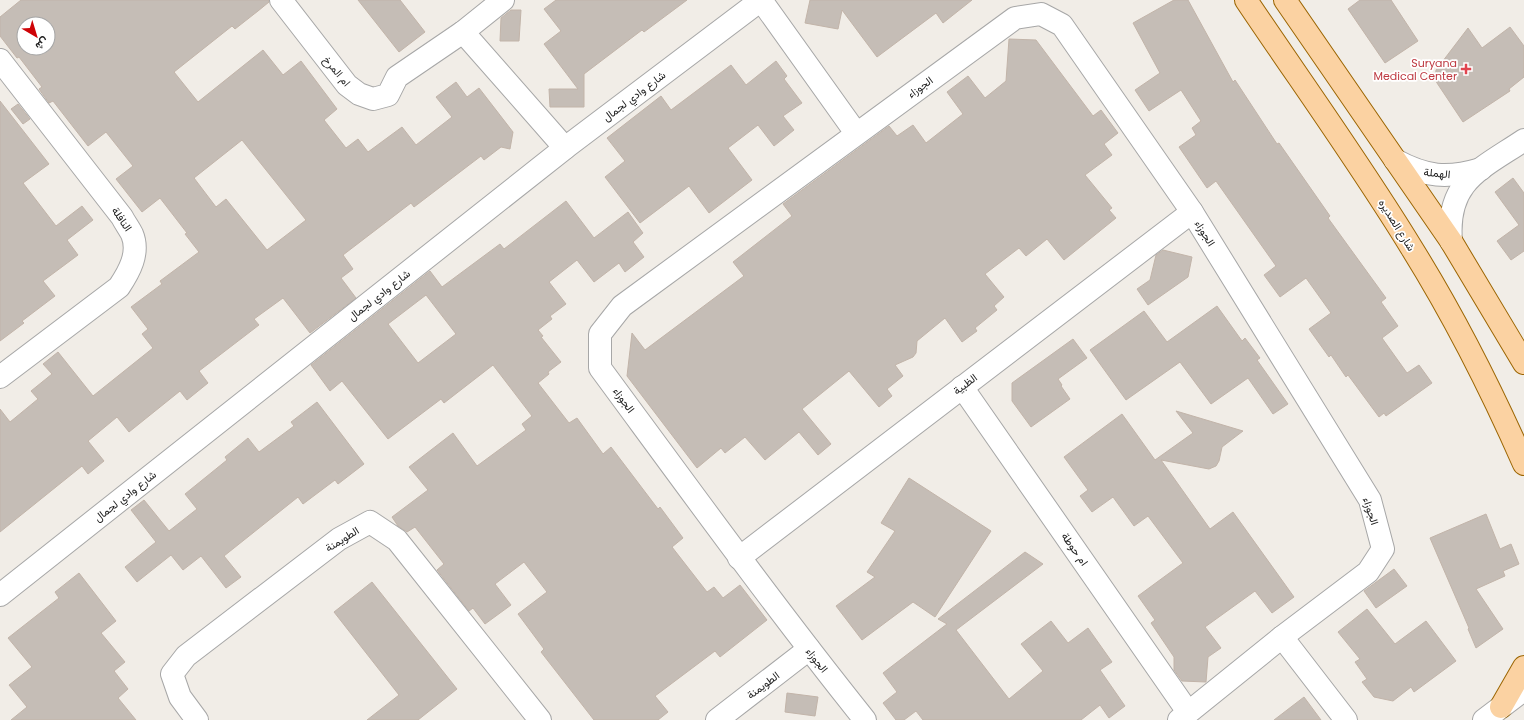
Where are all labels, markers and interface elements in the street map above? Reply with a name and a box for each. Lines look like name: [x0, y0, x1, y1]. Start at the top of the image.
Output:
north arrow: [16, 16, 56, 56]
text: ش: [32, 34, 52, 54]
street label: ام المرخ: [319, 52, 355, 90]
place label: Suryana Medical Center: [1374, 55, 1457, 84]
marker: Suryana Medical Center: [1460, 63, 1472, 75]
street label: شارع وادي لجمال: [599, 67, 670, 127]
street label: الجوزاء: [904, 72, 936, 102]
street label: الهملة: [1423, 164, 1451, 182]
street label: شارع الصديره: [1375, 196, 1419, 254]
street label: النافلة: [108, 204, 136, 234]
street label: الجوزاء: [1191, 217, 1219, 249]
street label: شارع وادي لجمال: [344, 265, 415, 326]
street label: الظبية: [950, 370, 980, 398]
street label: الجوزاء: [609, 384, 639, 416]
street label: شارع وادي لجمال: [90, 466, 161, 527]
street label: الجوزاء: [1359, 495, 1383, 527]
street label: الطويمنة: [322, 522, 362, 556]
street label: ام حوطة: [1058, 529, 1092, 569]
street label: الجوزاء: [802, 644, 832, 676]
street label: الطويمنة: [743, 667, 783, 703]

